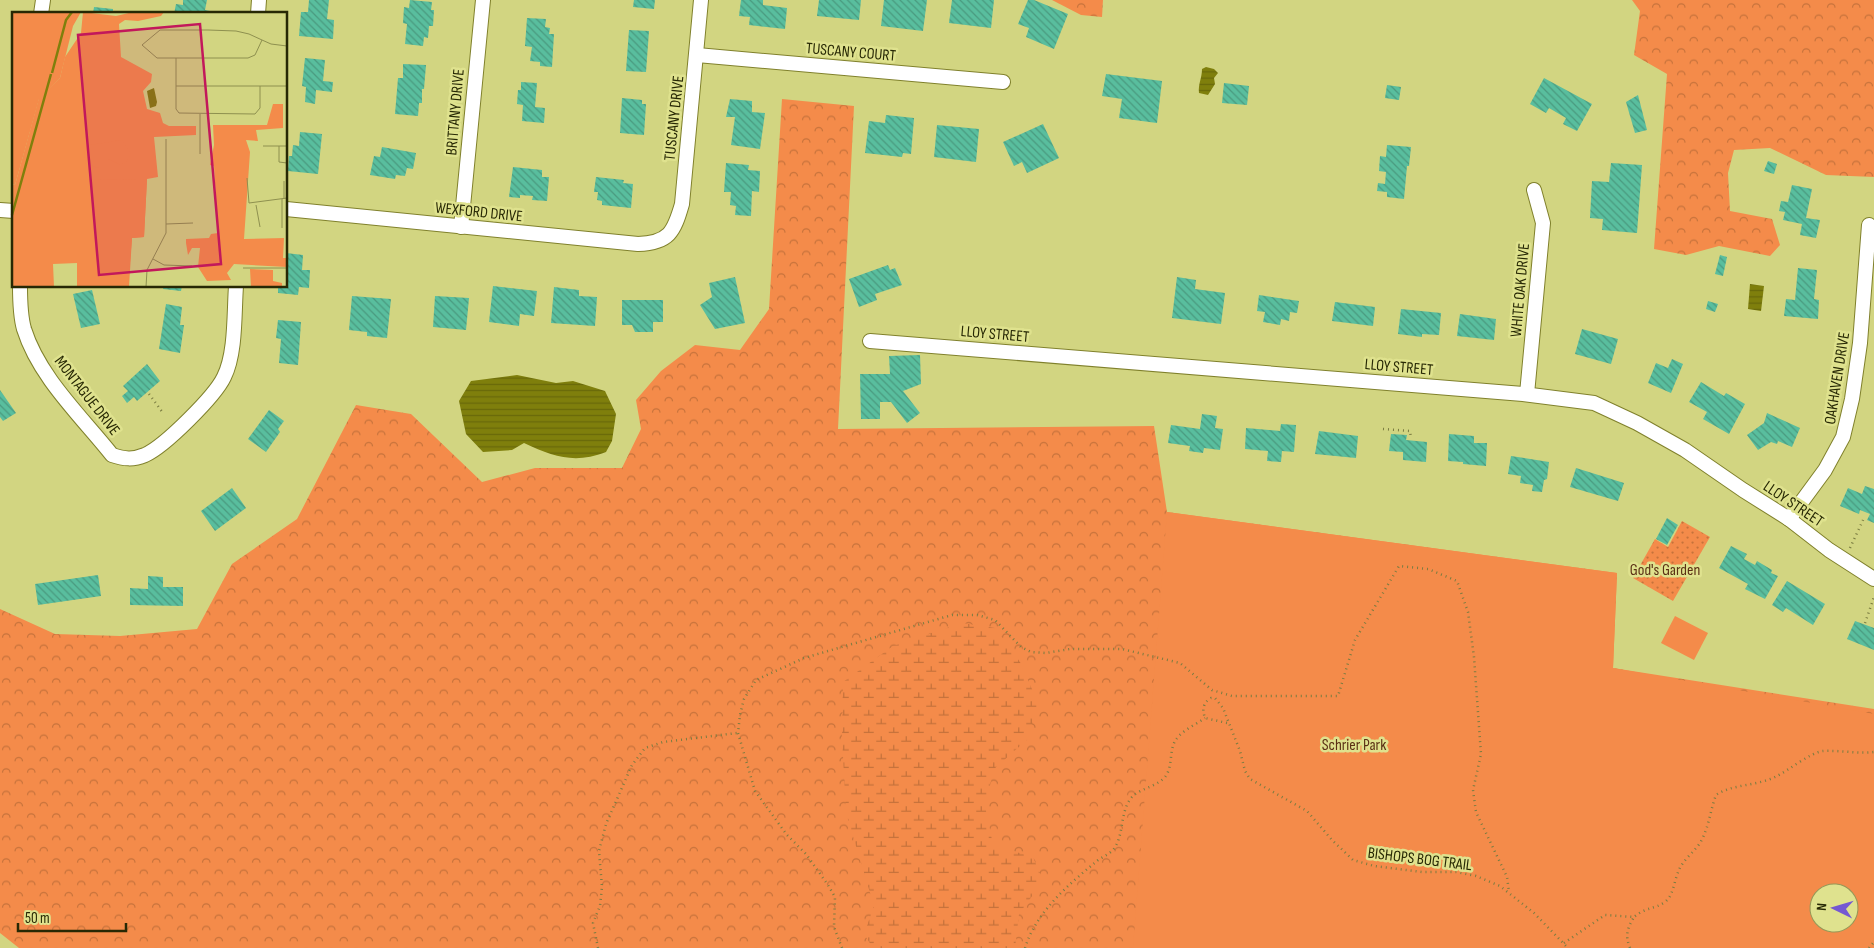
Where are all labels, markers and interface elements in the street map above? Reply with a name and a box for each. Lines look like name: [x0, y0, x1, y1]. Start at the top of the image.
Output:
inset map: [12, 12, 288, 288]
street label: TUSCANY COURT: [805, 39, 897, 66]
street label: BRITTANY DRIVE: [442, 68, 469, 156]
street label: TUSCANY DRIVE: [661, 75, 688, 162]
street label: WEXFORD DRIVE: [434, 198, 524, 227]
street label: WHITE OAK DRIVE: [1507, 242, 1534, 338]
street label: LLOY STREET: [960, 322, 1030, 347]
street label: OAKHAVEN DRIVE: [1821, 331, 1854, 426]
street label: MONTAGUE DRIVE: [50, 352, 124, 439]
street label: LLOY STREET: [1364, 355, 1434, 380]
street label: LLOY STREET: [1759, 477, 1827, 532]
park label: God's Garden: [1630, 561, 1700, 580]
park label: Schrier Park: [1322, 736, 1386, 755]
street label: BISHOPS BOG TRAIL: [1367, 844, 1473, 875]
north arrow: [1809, 883, 1859, 933]
scale bar: [18, 900, 125, 932]
text: N: [1813, 902, 1830, 911]
text: 50 m: [25, 909, 50, 928]

